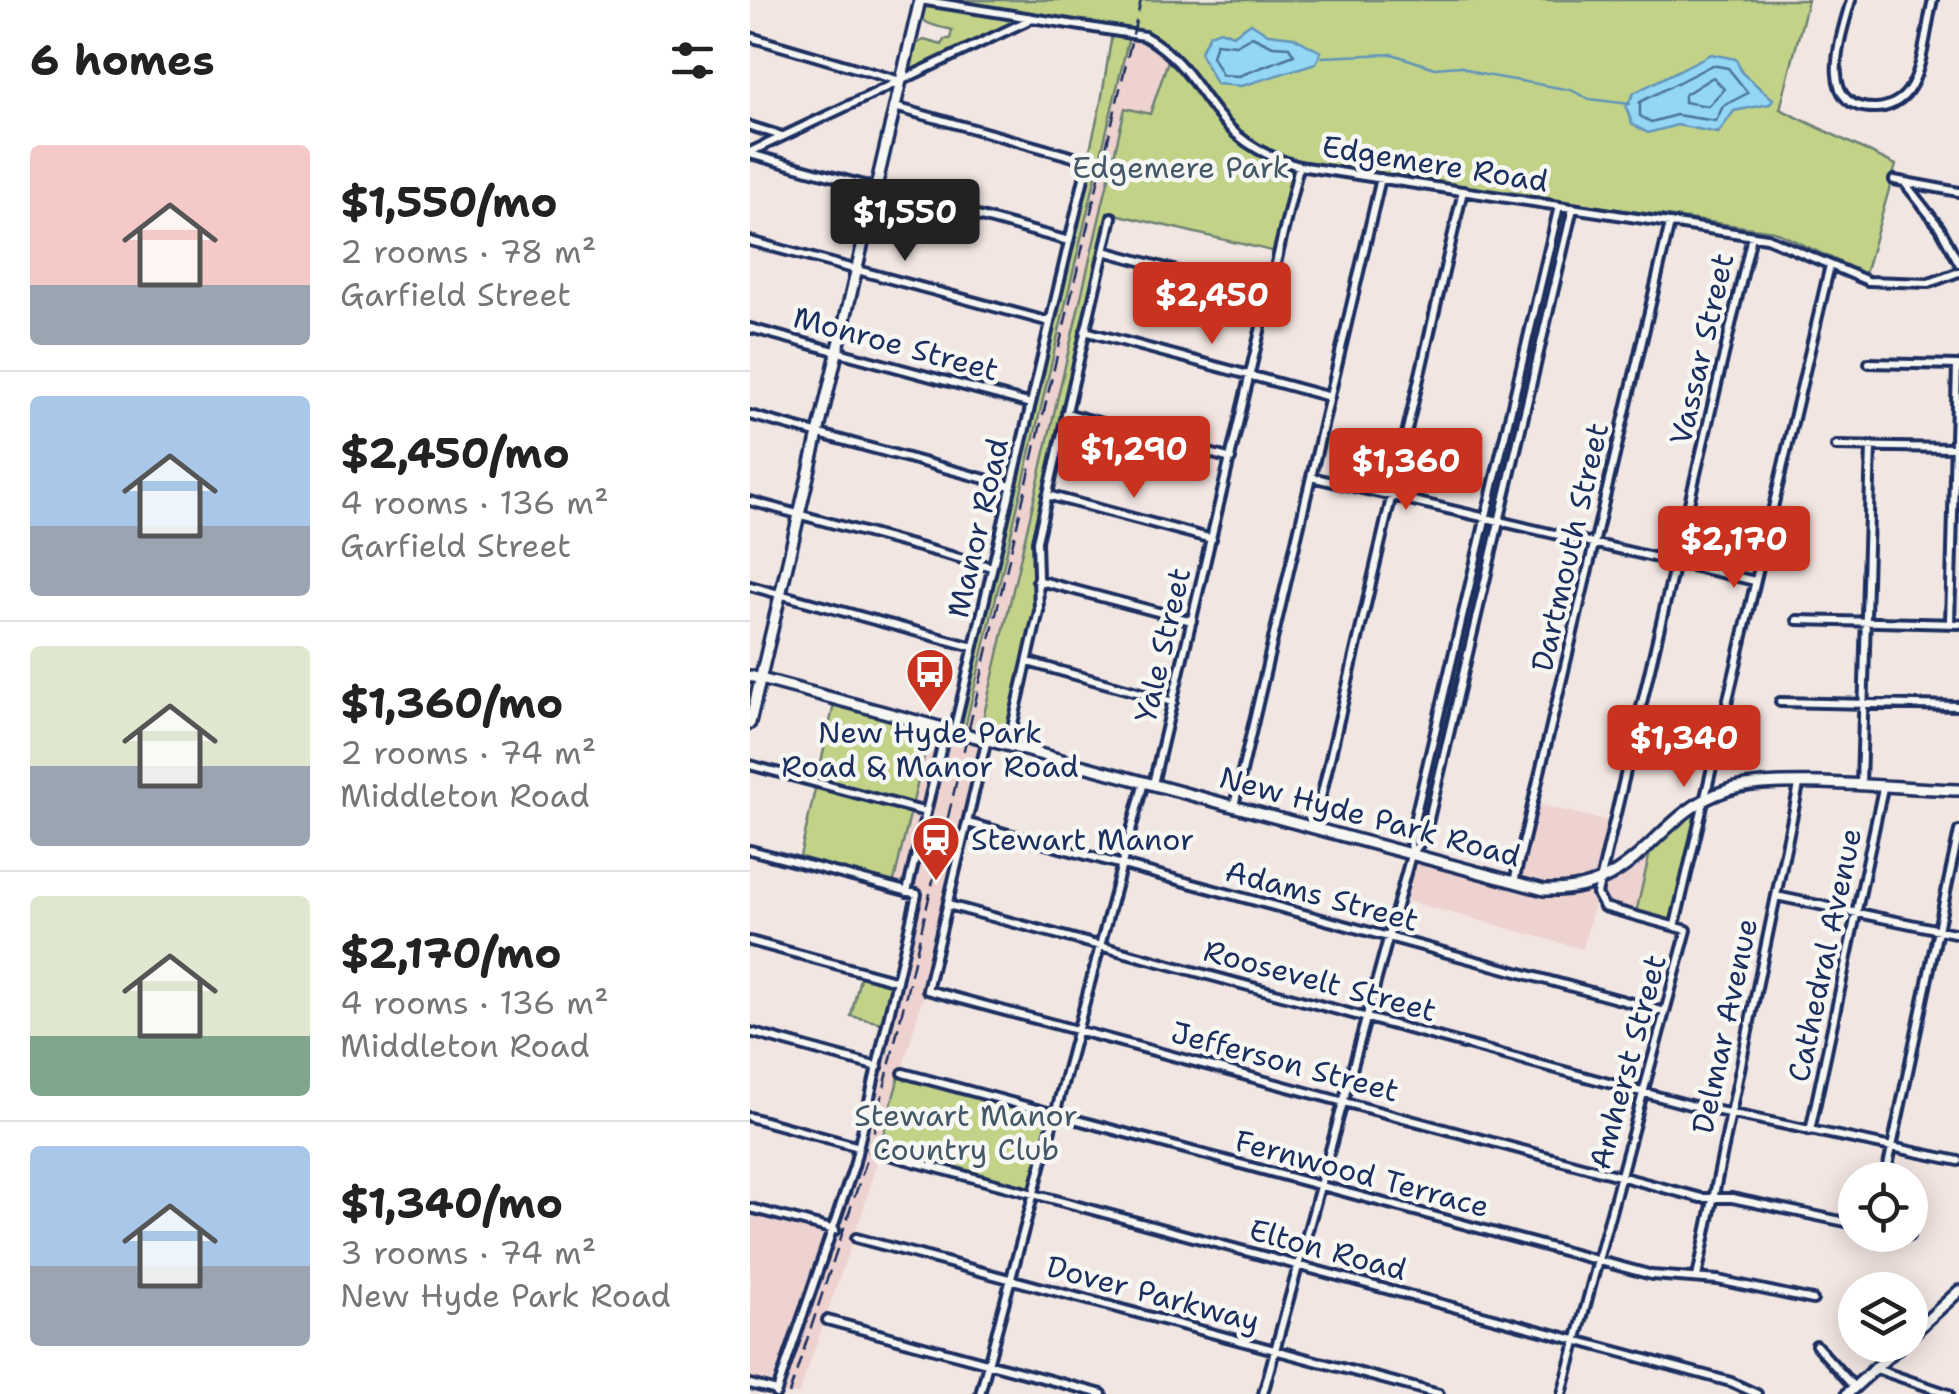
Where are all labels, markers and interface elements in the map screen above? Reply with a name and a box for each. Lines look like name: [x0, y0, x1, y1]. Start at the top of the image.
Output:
text: 6 homes: [30, 32, 215, 88]
icon: filters: [665, 33, 720, 88]
street label: Edgemere Road: [1319, 125, 1551, 202]
park label: Edgemere Park: [1072, 147, 1290, 188]
text: $1,550/mo: [340, 174, 557, 230]
pin: $1,550: [824, 179, 986, 264]
icon: home: [110, 185, 230, 305]
text: $1,550: [853, 190, 957, 233]
text: 2 rooms · 78 m²: [340, 230, 596, 273]
street label: Vassar Street: [1660, 249, 1744, 449]
pin: $2,450: [1131, 262, 1293, 347]
text: Garfield Street: [340, 273, 571, 316]
text: $2,450: [1155, 273, 1269, 316]
street label: Monroe Street: [789, 296, 1003, 391]
pin: $1,290: [1053, 416, 1215, 501]
street label: Dartmouth Street: [1521, 418, 1618, 675]
text: $2,450/mo: [340, 425, 570, 481]
text: $1,290: [1080, 427, 1188, 470]
pin: $1,360: [1325, 428, 1487, 513]
street label: Manor Road: [937, 434, 1018, 622]
icon: home: [110, 436, 230, 556]
text: $1,360: [1351, 439, 1461, 482]
text: 4 rooms · 136 m²: [340, 481, 609, 524]
pin: $2,170: [1653, 506, 1815, 591]
text: $2,170: [1680, 517, 1788, 560]
text: Garfield Street: [340, 524, 571, 567]
street label: Yale Street: [1125, 564, 1200, 726]
bus stop icon: New Hyde Park Road & Manor Road: [904, 646, 956, 714]
text: $1,360/mo: [340, 675, 563, 731]
icon: home: [110, 686, 230, 806]
pin: $1,340: [1603, 705, 1765, 790]
place label: New Hyde Park Road & Manor Road: [781, 712, 1079, 787]
text: $1,340: [1629, 716, 1739, 759]
text: 2 rooms · 74 m²: [340, 731, 596, 774]
street label: New Hyde Park Road: [1215, 757, 1525, 876]
text: Middleton Road: [340, 774, 590, 817]
station icon: Stewart Manor: [910, 814, 962, 882]
place label: Stewart Manor: [971, 819, 1194, 860]
street label: Cathedral Avenue: [1778, 824, 1871, 1086]
street label: Adams Street: [1221, 850, 1423, 941]
street label: Delmar Avenue: [1682, 914, 1767, 1137]
text: $2,170/mo: [340, 925, 561, 981]
street label: Roosevelt Street: [1199, 930, 1441, 1031]
icon: home: [110, 936, 230, 1056]
street label: Amherst Street: [1579, 950, 1676, 1174]
text: 4 rooms · 136 m²: [340, 981, 609, 1024]
street label: Jefferson Street: [1167, 1011, 1403, 1112]
text: Middleton Road: [340, 1024, 590, 1067]
park label: Stewart Manor Country Club: [854, 1095, 1078, 1170]
street label: Fernwood Terrace: [1231, 1120, 1494, 1227]
map controls: [1838, 1162, 1928, 1362]
button: locate: [1838, 1162, 1928, 1252]
text: $1,340/mo: [340, 1175, 563, 1231]
icon: home: [110, 1186, 230, 1306]
street label: Elton Road: [1245, 1209, 1411, 1290]
text: 3 rooms · 74 m²: [340, 1231, 596, 1274]
street label: Dover Parkway: [1042, 1245, 1264, 1342]
button: layers: [1838, 1272, 1928, 1362]
text: New Hyde Park Road: [340, 1274, 671, 1317]

